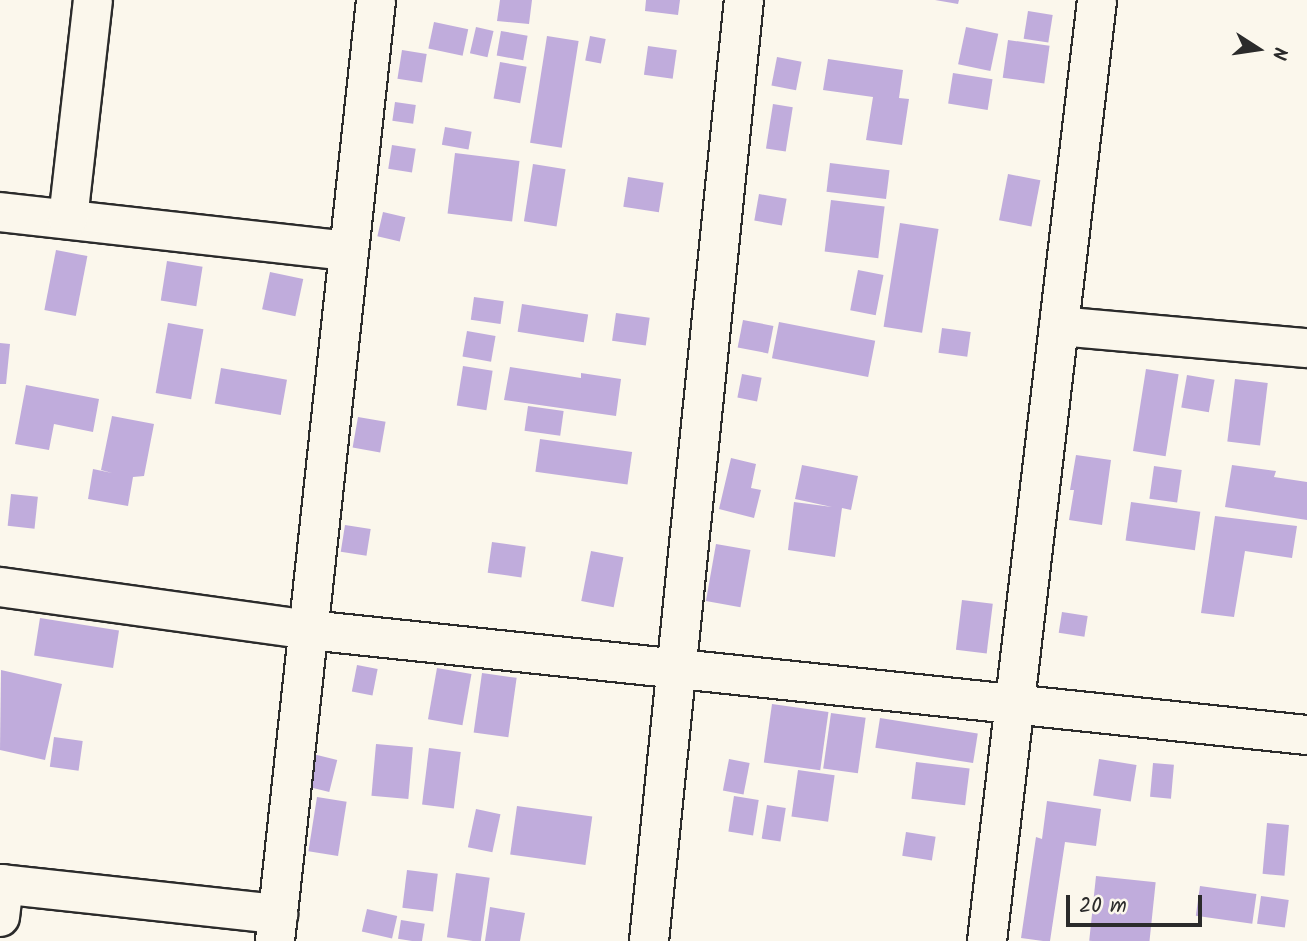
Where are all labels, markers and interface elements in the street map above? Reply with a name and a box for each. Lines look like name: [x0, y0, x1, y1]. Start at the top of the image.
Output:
north arrow: [1223, 14, 1293, 84]
text: N: [1263, 44, 1294, 62]
scale bar: [1069, 881, 1206, 925]
text: 20 m: [1079, 890, 1127, 923]

